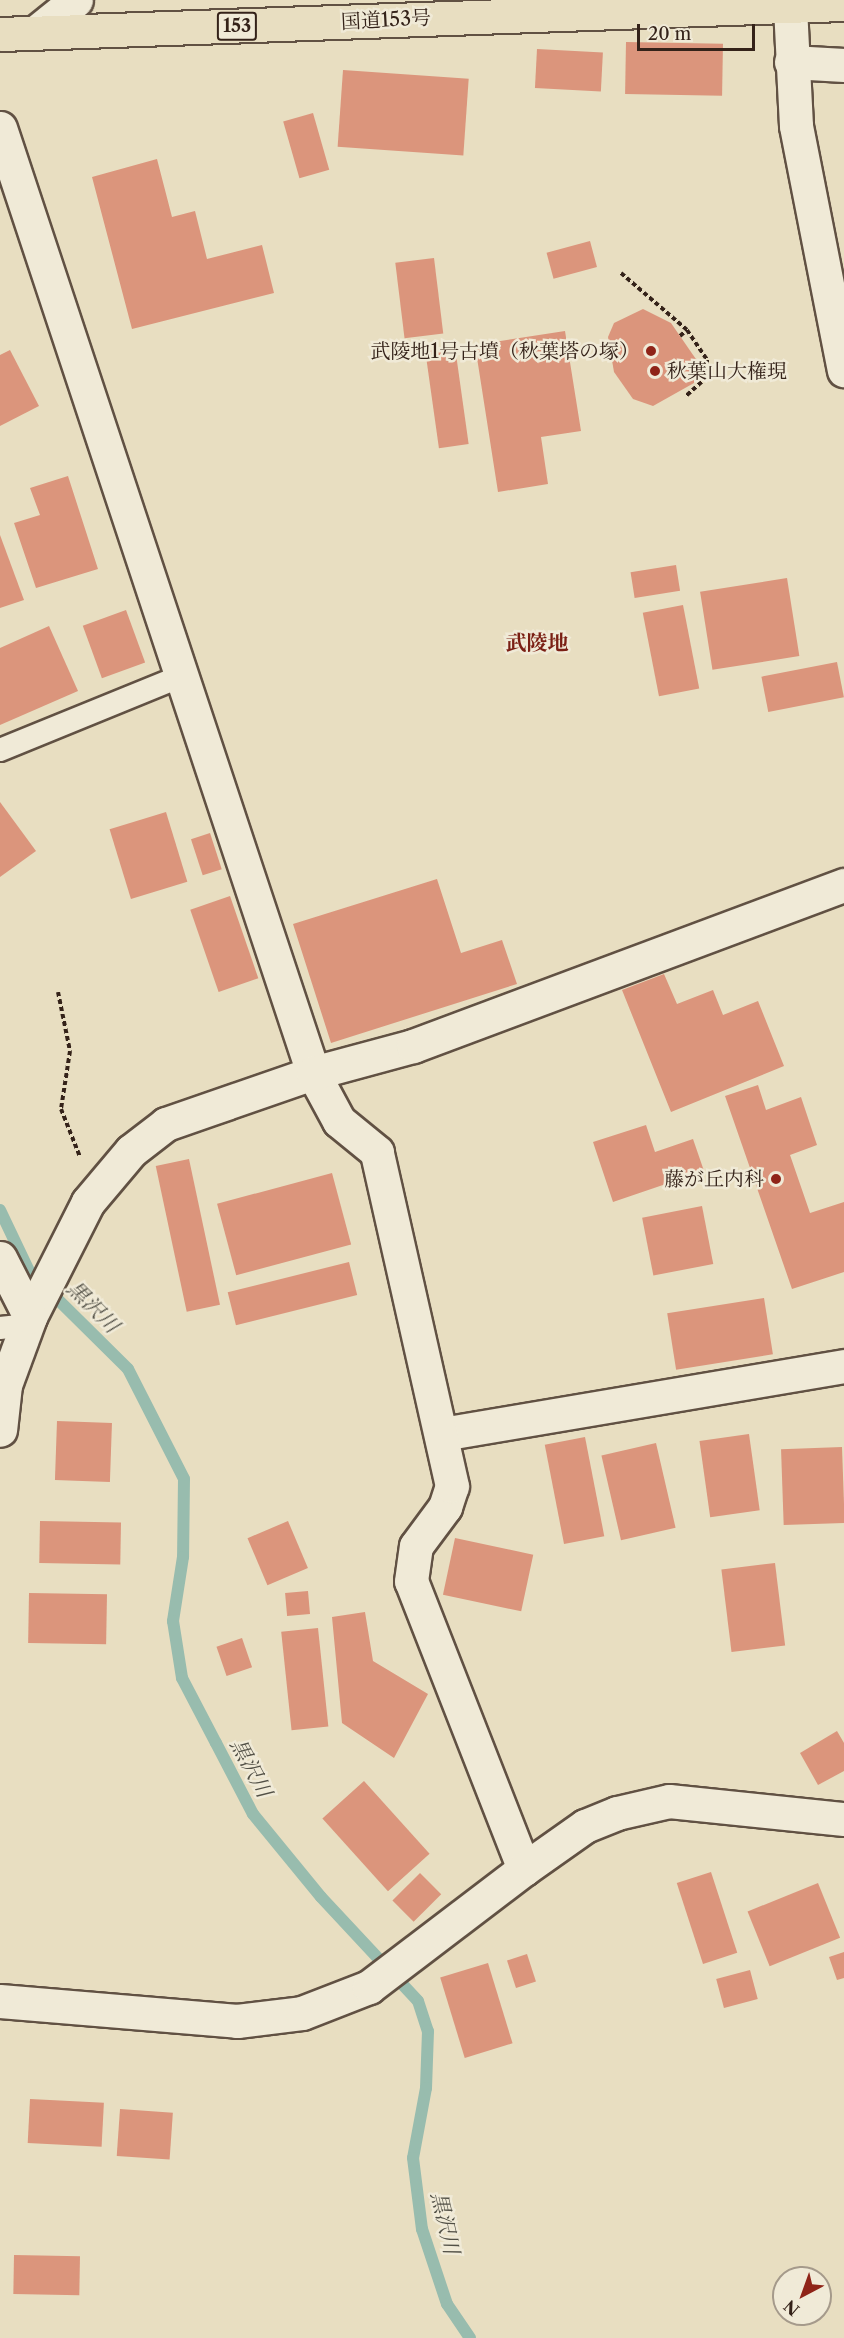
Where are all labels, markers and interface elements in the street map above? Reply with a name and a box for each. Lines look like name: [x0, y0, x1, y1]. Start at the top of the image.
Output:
street label: 国道153号: [340, 6, 432, 34]
road number: 153: [216, 11, 258, 41]
scale bar: [640, 12, 758, 50]
text: 20 m: [648, 23, 691, 45]
place label: 武陵地1号古墳（秋葉塔の塚）: [371, 339, 639, 363]
marker: 武陵地1号古墳（秋葉塔の塚）: [644, 344, 658, 358]
place label: 秋葉山大権現: [667, 359, 787, 383]
marker: 秋葉山大権現: [648, 364, 662, 378]
district label: 武陵地: [506, 630, 568, 656]
place label: 藤が丘内科: [664, 1167, 764, 1191]
marker: 藤が丘内科: [769, 1172, 783, 1186]
water label: 黒沢川: [62, 1276, 124, 1338]
water label: 黒沢川: [225, 1734, 277, 1802]
water label: 黒沢川: [426, 2189, 464, 2257]
north arrow: [772, 2266, 832, 2326]
text: N: [780, 2296, 803, 2320]

